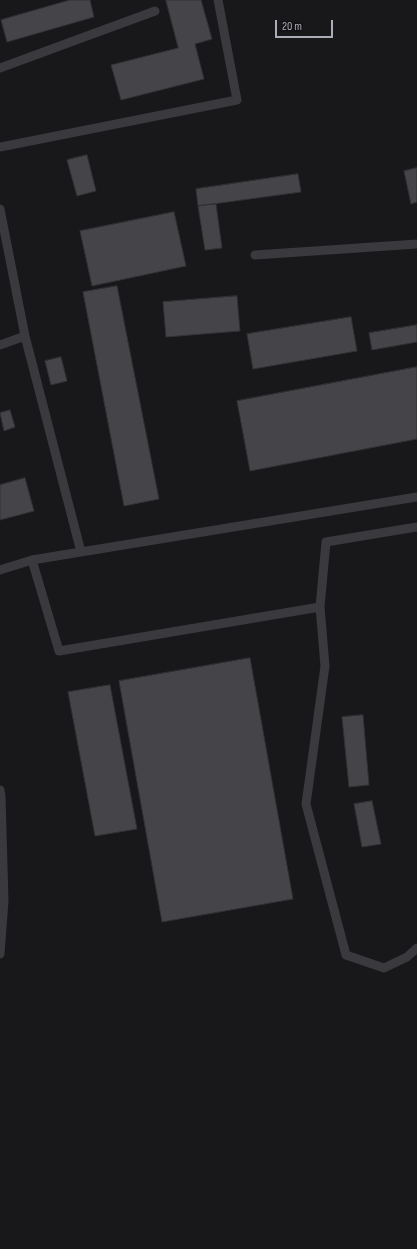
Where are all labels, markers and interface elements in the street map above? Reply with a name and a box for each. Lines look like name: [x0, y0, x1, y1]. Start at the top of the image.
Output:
scale bar: [277, 12, 335, 38]
text: 20 m: [282, 19, 302, 34]

